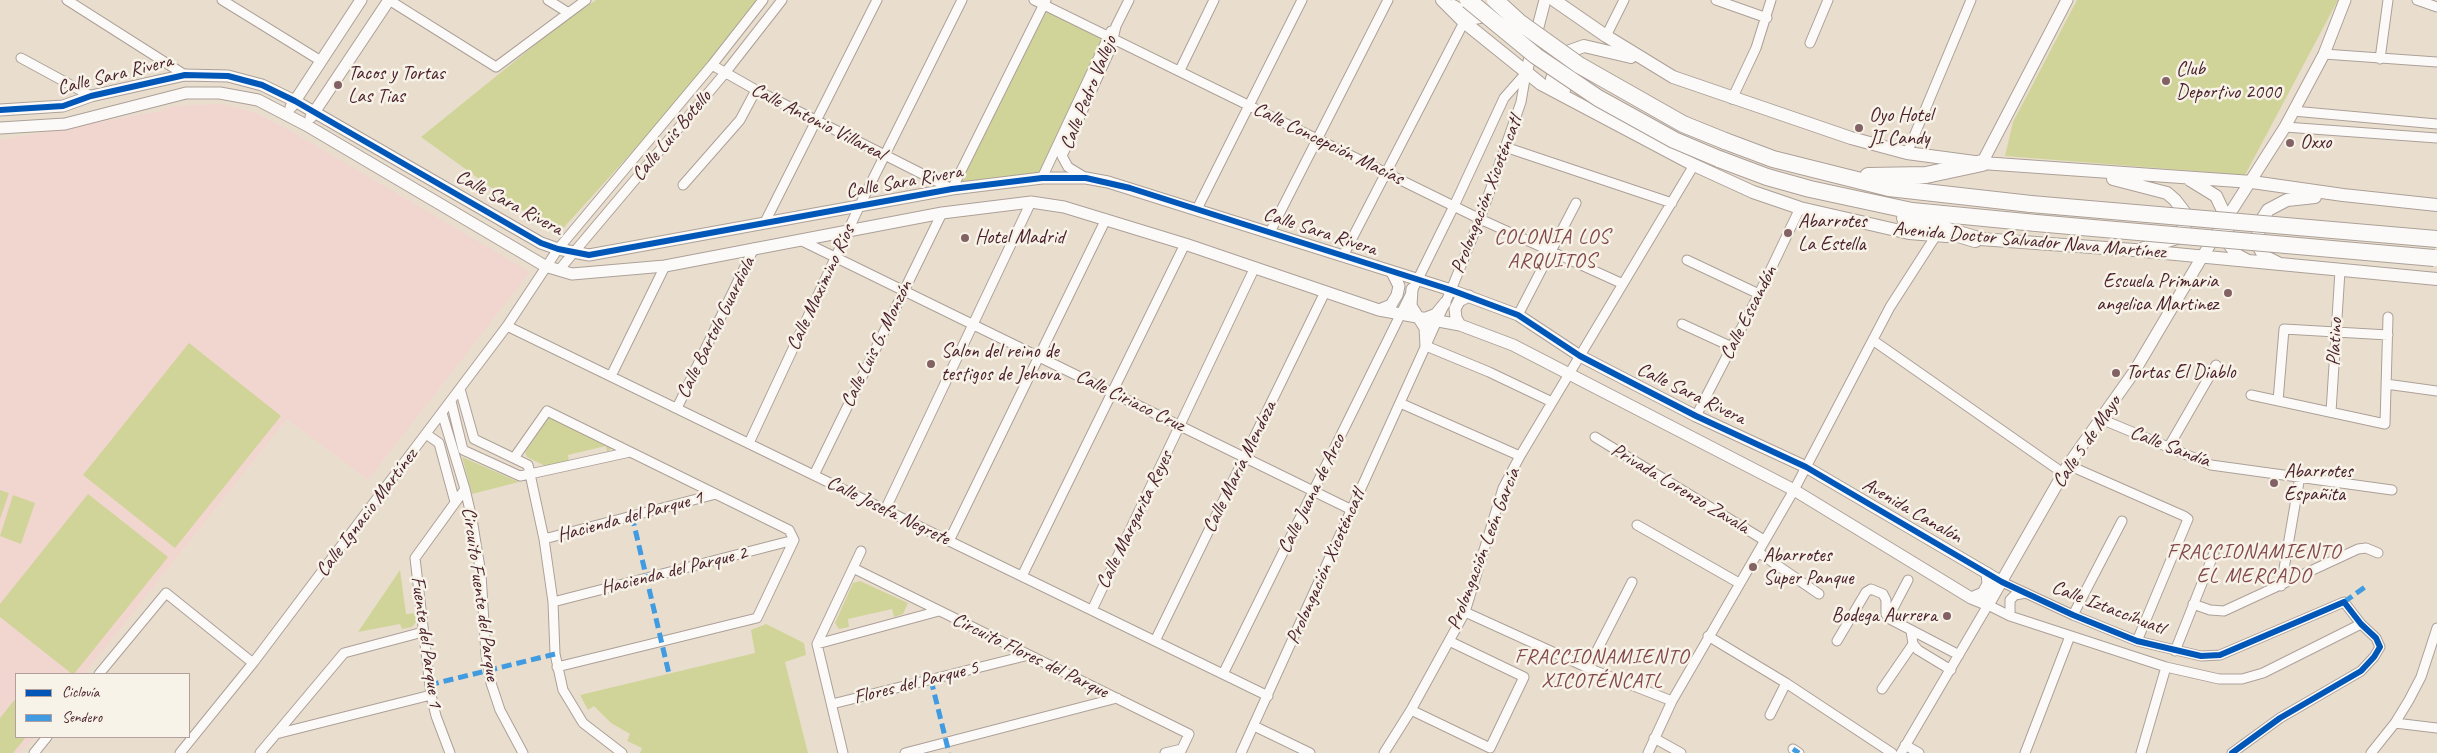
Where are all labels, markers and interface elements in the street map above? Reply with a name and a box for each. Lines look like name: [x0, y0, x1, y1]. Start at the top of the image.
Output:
street label: Calle Pedro Vallejo: [1055, 33, 1123, 153]
street label: Calle Sara Rivera: [55, 49, 175, 101]
place label: Club Deportivo 2000: [2176, 58, 2281, 105]
place label: Tacos y Tortas Las Tias: [348, 62, 445, 109]
marker: Club Deportivo 2000: [2160, 75, 2172, 87]
street label: Calle Antonio Villareal: [747, 78, 889, 166]
marker: Tacos y Tortas Las Tias: [332, 79, 344, 91]
street label: Calle Luis Botello: [627, 86, 717, 186]
street label: Calle Concepción Macías: [1249, 97, 1407, 191]
place label: Oyo Hotel JI Candy: [1869, 104, 1933, 151]
street label: Prolongación Xicoténcatl: [1446, 113, 1528, 277]
marker: Oyo Hotel JI Candy: [1853, 122, 1865, 134]
place label: Oxxo: [2300, 131, 2331, 155]
marker: Oxxo: [2284, 137, 2296, 149]
street label: Calle Sara Rivera: [844, 160, 964, 204]
street label: Calle Sara Rivera: [451, 165, 567, 241]
street label: Calle Sara Rivera: [1260, 202, 1380, 262]
place label: Abarrotes La Estella: [1798, 210, 1867, 257]
street label: Avenida Doctor Salvador Nava Martínez: [1892, 217, 2166, 265]
street label: Calle Maximino Ríos: [782, 222, 860, 354]
district label: COLONIA LOS ARQUITOS: [1493, 224, 1611, 274]
place label: Hotel Madrid: [975, 226, 1064, 250]
marker: Abarrotes La Estella: [1782, 227, 1794, 239]
marker: Hotel Madrid: [959, 232, 971, 244]
street label: Calle Bartolo Guardiola: [671, 254, 761, 402]
street label: Calle Escandón: [1715, 262, 1783, 364]
place label: Escuela Primaria angelica Martinez: [2096, 270, 2218, 317]
street label: Calle Luis G. Monzón: [836, 277, 918, 411]
marker: Escuela Primaria angelica Martinez: [2222, 287, 2234, 299]
street label: Platino: [2322, 317, 2348, 367]
place label: Salon del reino de testigos de Jehova: [941, 340, 1060, 387]
street label: Calle Sara Rivera: [1633, 357, 1749, 431]
marker: Salon del reino de testigos de Jehova: [925, 358, 937, 370]
place label: Tortas El Diablo: [2126, 361, 2235, 385]
street label: Calle Ciriaco Cruz: [1072, 364, 1188, 438]
marker: Tortas El Diablo: [2110, 367, 2122, 379]
street label: Calle 5 de Mayo: [2047, 391, 2127, 493]
street label: Calle María Mendoza: [1198, 397, 1282, 537]
street label: Calle Sandía: [2127, 421, 2213, 473]
street label: Calle Juana de Arco: [1273, 430, 1351, 558]
street label: Privada Lorenzo Zavala: [1607, 438, 1753, 540]
street label: Calle Ignacio Martínez: [311, 444, 423, 582]
street label: Calle Margarita Reyes: [1091, 447, 1179, 593]
place label: Abarrotes Españita: [2284, 460, 2353, 507]
street label: Prolongación León García: [1442, 465, 1526, 633]
street label: Calle Josefa Negrete: [823, 471, 953, 551]
street label: Avenida Canalón: [1858, 473, 1966, 549]
marker: Abarrotes Españita: [2268, 477, 2280, 489]
street label: Hacienda del Parque 1: [554, 486, 706, 548]
street label: Prolongación Xicoténcatl: [1281, 486, 1371, 648]
street label: Circuito Fuente del Parque: [456, 506, 504, 682]
district label: FRACCIONAMIENTO EL MERCADO: [2165, 539, 2343, 589]
street label: Hacienda del Parque 2: [598, 541, 750, 601]
place label: Abarrotes Super Panque: [1763, 544, 1853, 591]
marker: Abarrotes Super Panque: [1747, 561, 1759, 573]
street label: Fuente del Parque 1: [405, 575, 447, 709]
street label: Calle Iztaccíhuatl: [2048, 575, 2168, 641]
place label: Bodega Aurrera: [1832, 604, 1937, 628]
street label: Circuito Flores del Parque: [948, 608, 1112, 704]
marker: Bodega Aurrera: [1941, 610, 1953, 622]
district label: FRACCIONAMIENTO XICOTÉNCATL: [1513, 644, 1691, 694]
street label: Flores del Parque 5: [851, 656, 981, 710]
legend: [15, 673, 190, 738]
text: Ciclovía: [62, 683, 99, 702]
text: Sendero: [62, 708, 102, 727]

